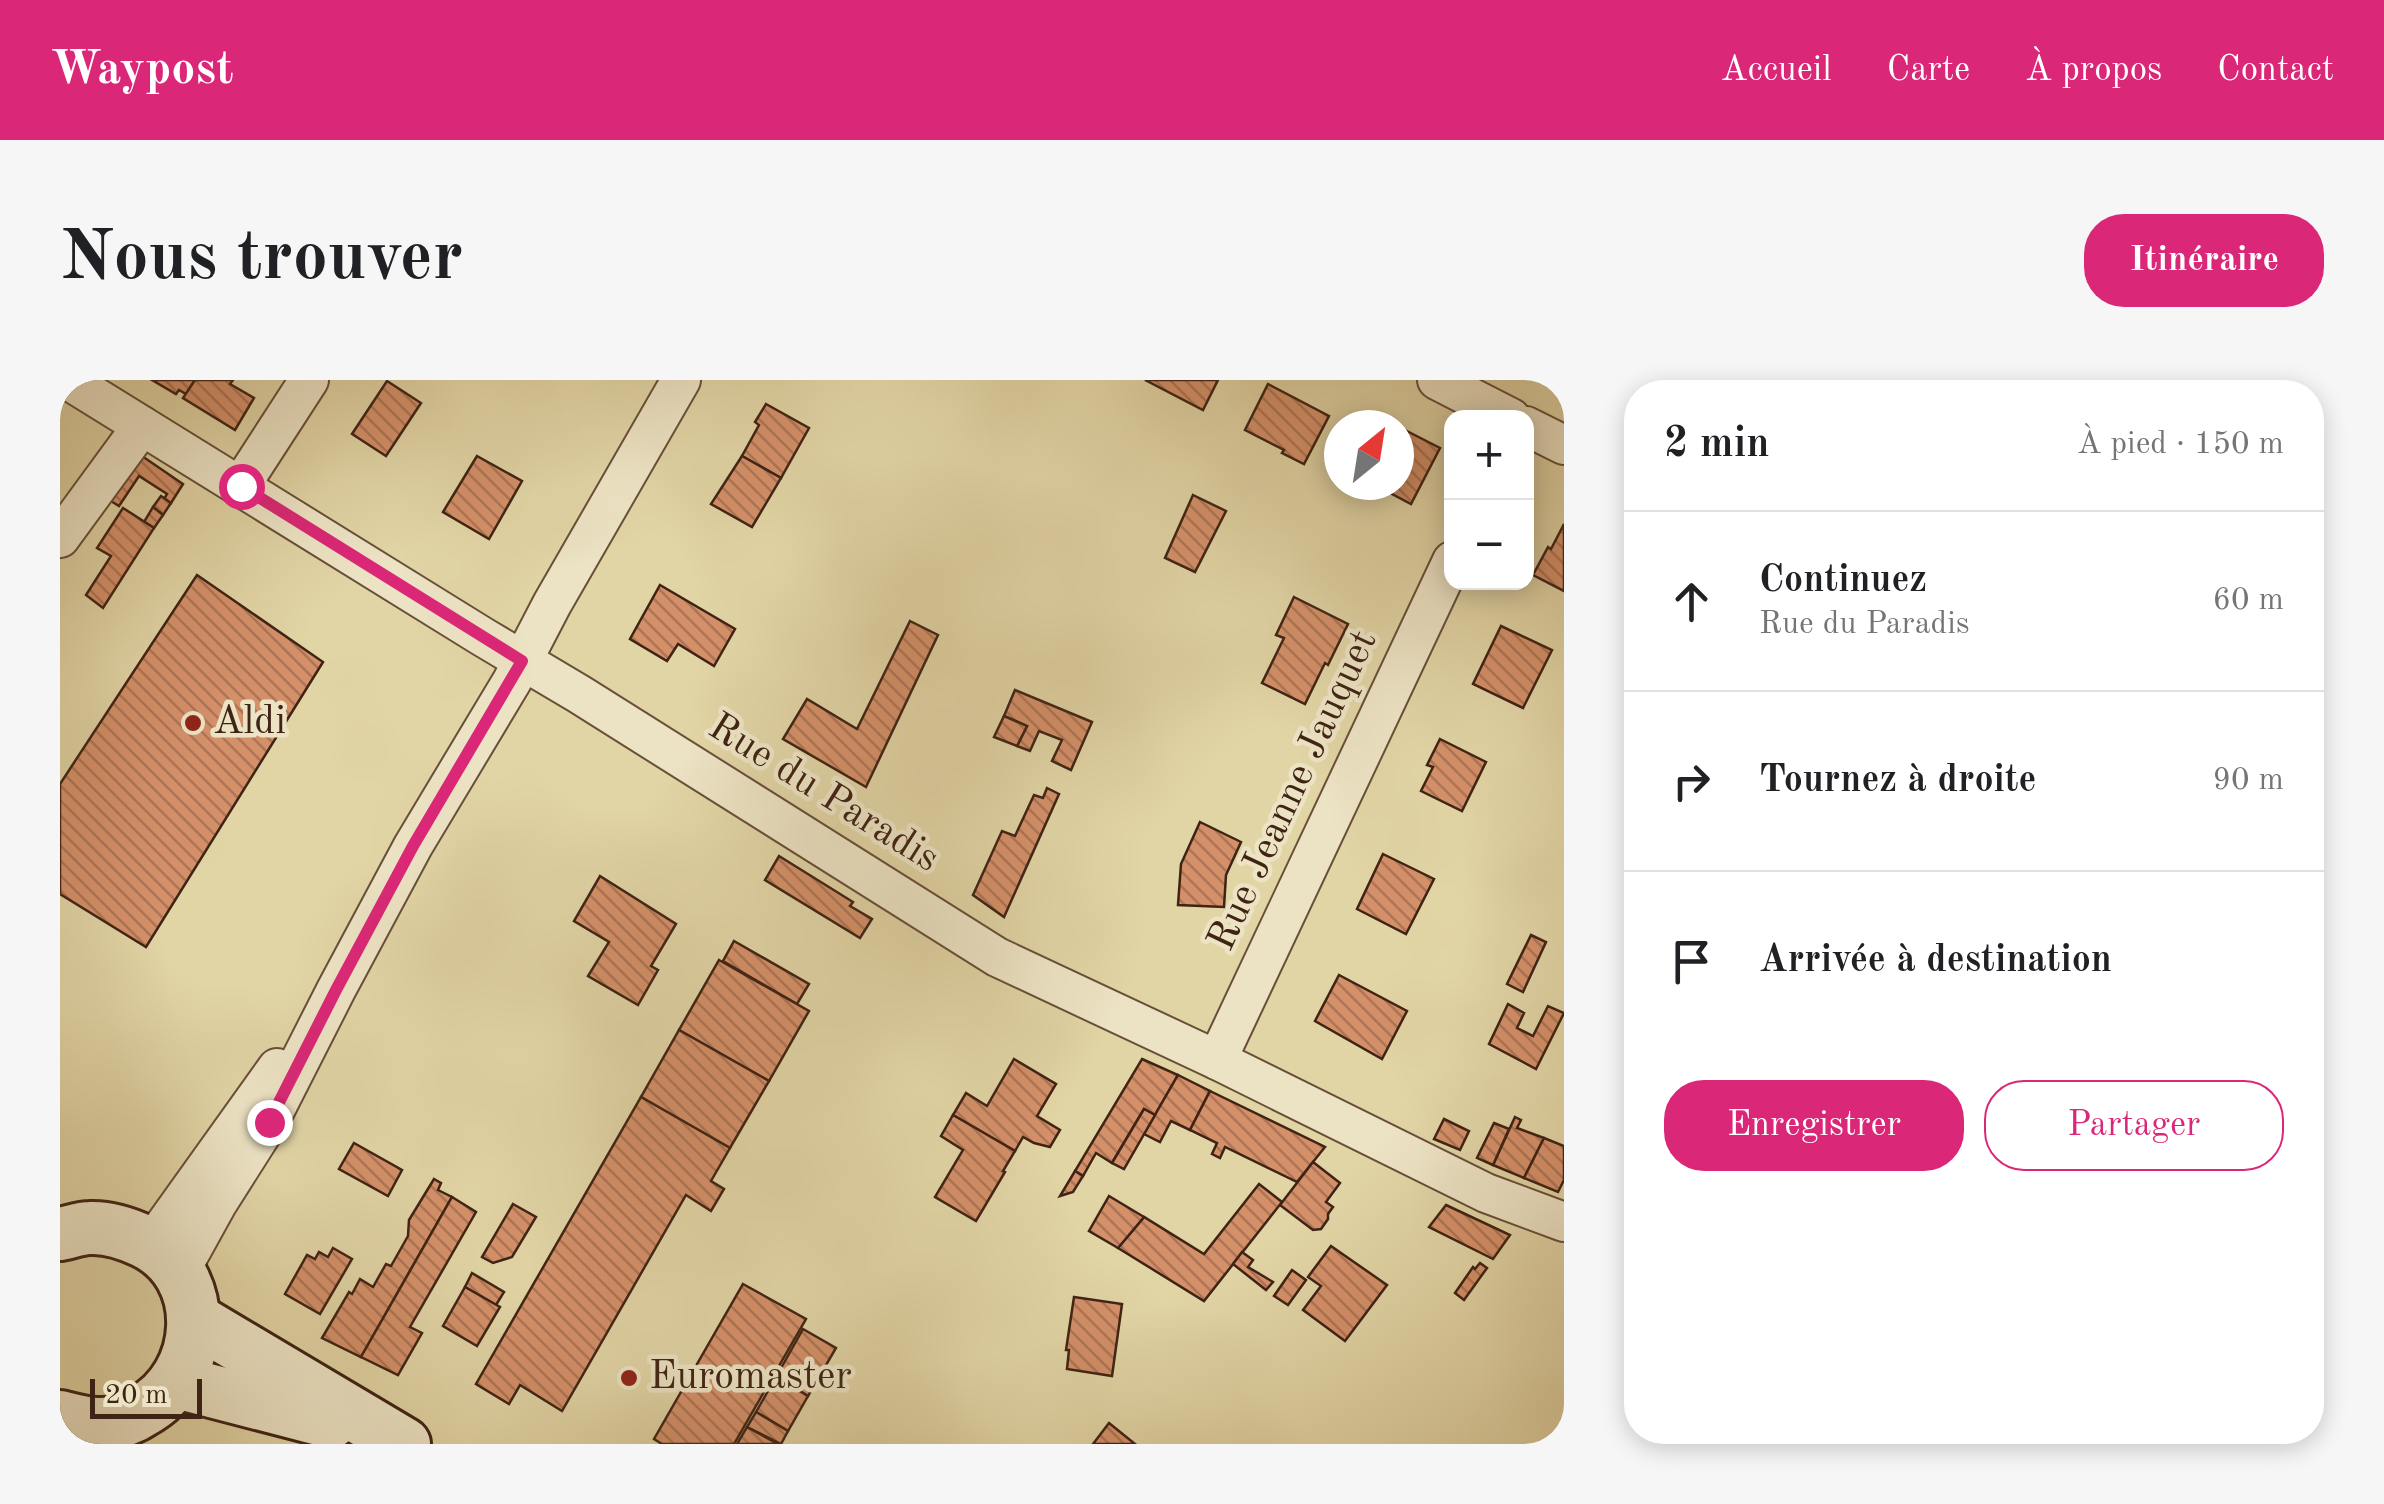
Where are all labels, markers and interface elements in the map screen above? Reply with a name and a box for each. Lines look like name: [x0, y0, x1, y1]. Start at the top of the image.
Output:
text: Waypost: [50, 46, 234, 94]
text: Accueil: [1721, 53, 1832, 88]
text: Carte: [1887, 53, 1970, 88]
text: À propos: [2025, 53, 2162, 88]
text: Contact: [2217, 53, 2334, 88]
button: Itinéraire: [2084, 214, 2324, 307]
text: Nous trouver: [60, 225, 463, 295]
north arrow: [1324, 410, 1414, 500]
map controls: [1444, 410, 1534, 590]
button: +: [1444, 410, 1534, 500]
text: 2 min: [1664, 424, 1770, 466]
text: À pied · 150 m: [2077, 429, 2284, 461]
route start: [219, 464, 265, 510]
button: −: [1444, 500, 1534, 590]
text: Continuez: [1759, 562, 1927, 600]
icon: ahead: [1664, 574, 1719, 629]
text: 60 m: [2213, 585, 2284, 617]
text: Rue du Paradis: [1759, 609, 1970, 641]
street label: Rue Jeanne Jauquet: [1202, 625, 1386, 957]
place label: Aldi: [213, 703, 286, 743]
street label: Rue du Paradis: [701, 707, 945, 881]
marker: Aldi: [182, 712, 204, 734]
icon: right: [1664, 754, 1719, 809]
text: Tournez à droite: [1759, 762, 2037, 800]
text: 90 m: [2213, 765, 2284, 797]
icon: arrive: [1664, 934, 1719, 989]
text: Arrivée à destination: [1759, 942, 2112, 980]
button: Enregistrer: [1664, 1080, 1964, 1171]
button: Partager: [1984, 1080, 2284, 1171]
route end: [247, 1100, 293, 1146]
place label: Euromaster: [649, 1358, 852, 1398]
marker: Euromaster: [618, 1367, 640, 1389]
scale bar: [90, 1374, 202, 1418]
text: 20 m: [105, 1382, 168, 1410]

